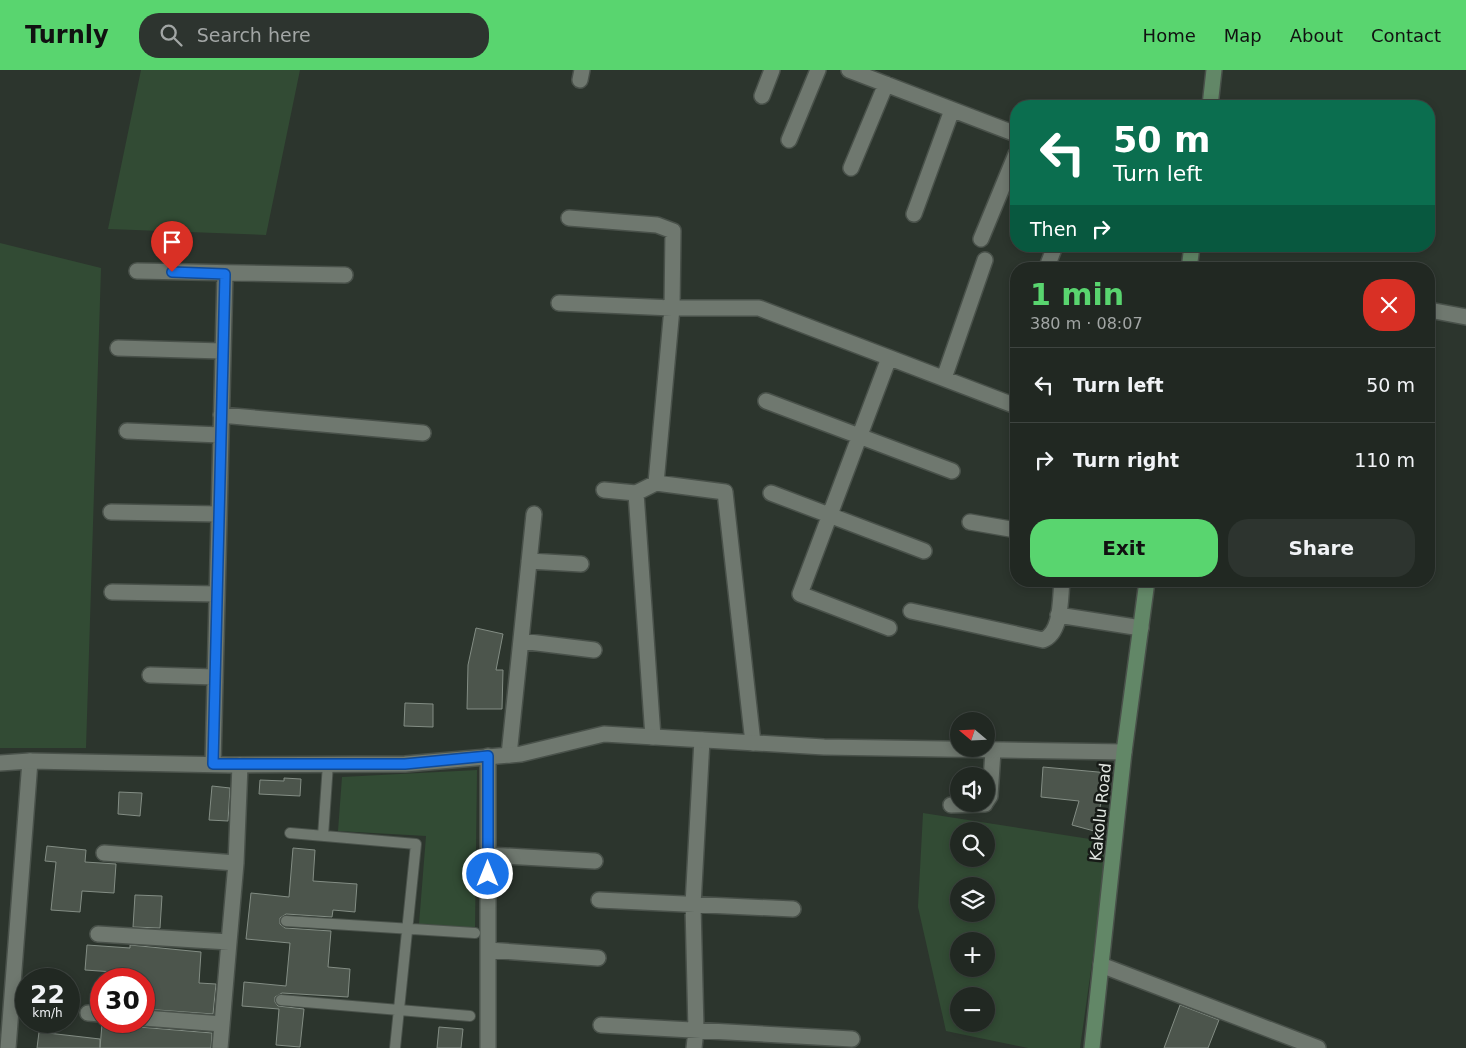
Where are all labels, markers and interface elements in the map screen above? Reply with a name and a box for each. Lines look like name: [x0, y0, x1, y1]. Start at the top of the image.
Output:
search box: [139, 13, 489, 58]
text: Turnly: [25, 21, 109, 49]
icon: search: [157, 21, 185, 49]
text: Search here: [197, 24, 311, 46]
text: Home: [1143, 25, 1196, 46]
text: Map: [1224, 25, 1262, 46]
text: About: [1290, 25, 1343, 46]
text: Contact: [1371, 25, 1441, 46]
icon: left: [1030, 120, 1095, 185]
text: 50 m: [1113, 120, 1210, 160]
text: Turn left: [1113, 161, 1202, 186]
icon: right: [1087, 215, 1115, 243]
text: Then: [1030, 218, 1077, 240]
pin: [151, 221, 193, 272]
icon: arrive: [158, 228, 186, 256]
text: 1 min: [1030, 277, 1124, 312]
button: close: [1363, 279, 1415, 331]
text: 380 m · 08:07: [1030, 314, 1143, 333]
icon: left: [1030, 371, 1058, 399]
text: Turn left: [1073, 374, 1164, 396]
text: 50 m: [1366, 374, 1415, 396]
icon: right: [1030, 446, 1058, 474]
text: Turn right: [1073, 449, 1179, 471]
text: 110 m: [1354, 449, 1415, 471]
button: Exit: [1030, 519, 1218, 577]
button: Share: [1228, 519, 1415, 577]
north arrow: [950, 712, 995, 758]
map controls: [950, 712, 995, 1032]
street label: Kakolu Road: [1086, 762, 1115, 862]
button: sound: [950, 767, 995, 812]
button: search: [950, 822, 995, 867]
position arrow: [461, 847, 513, 899]
button: layers: [950, 877, 995, 922]
button: +: [950, 932, 995, 977]
speed limit sign: 30: [90, 968, 155, 1033]
text: 22: [30, 980, 65, 1009]
button: −: [950, 987, 995, 1032]
text: km/h: [32, 1006, 63, 1020]

